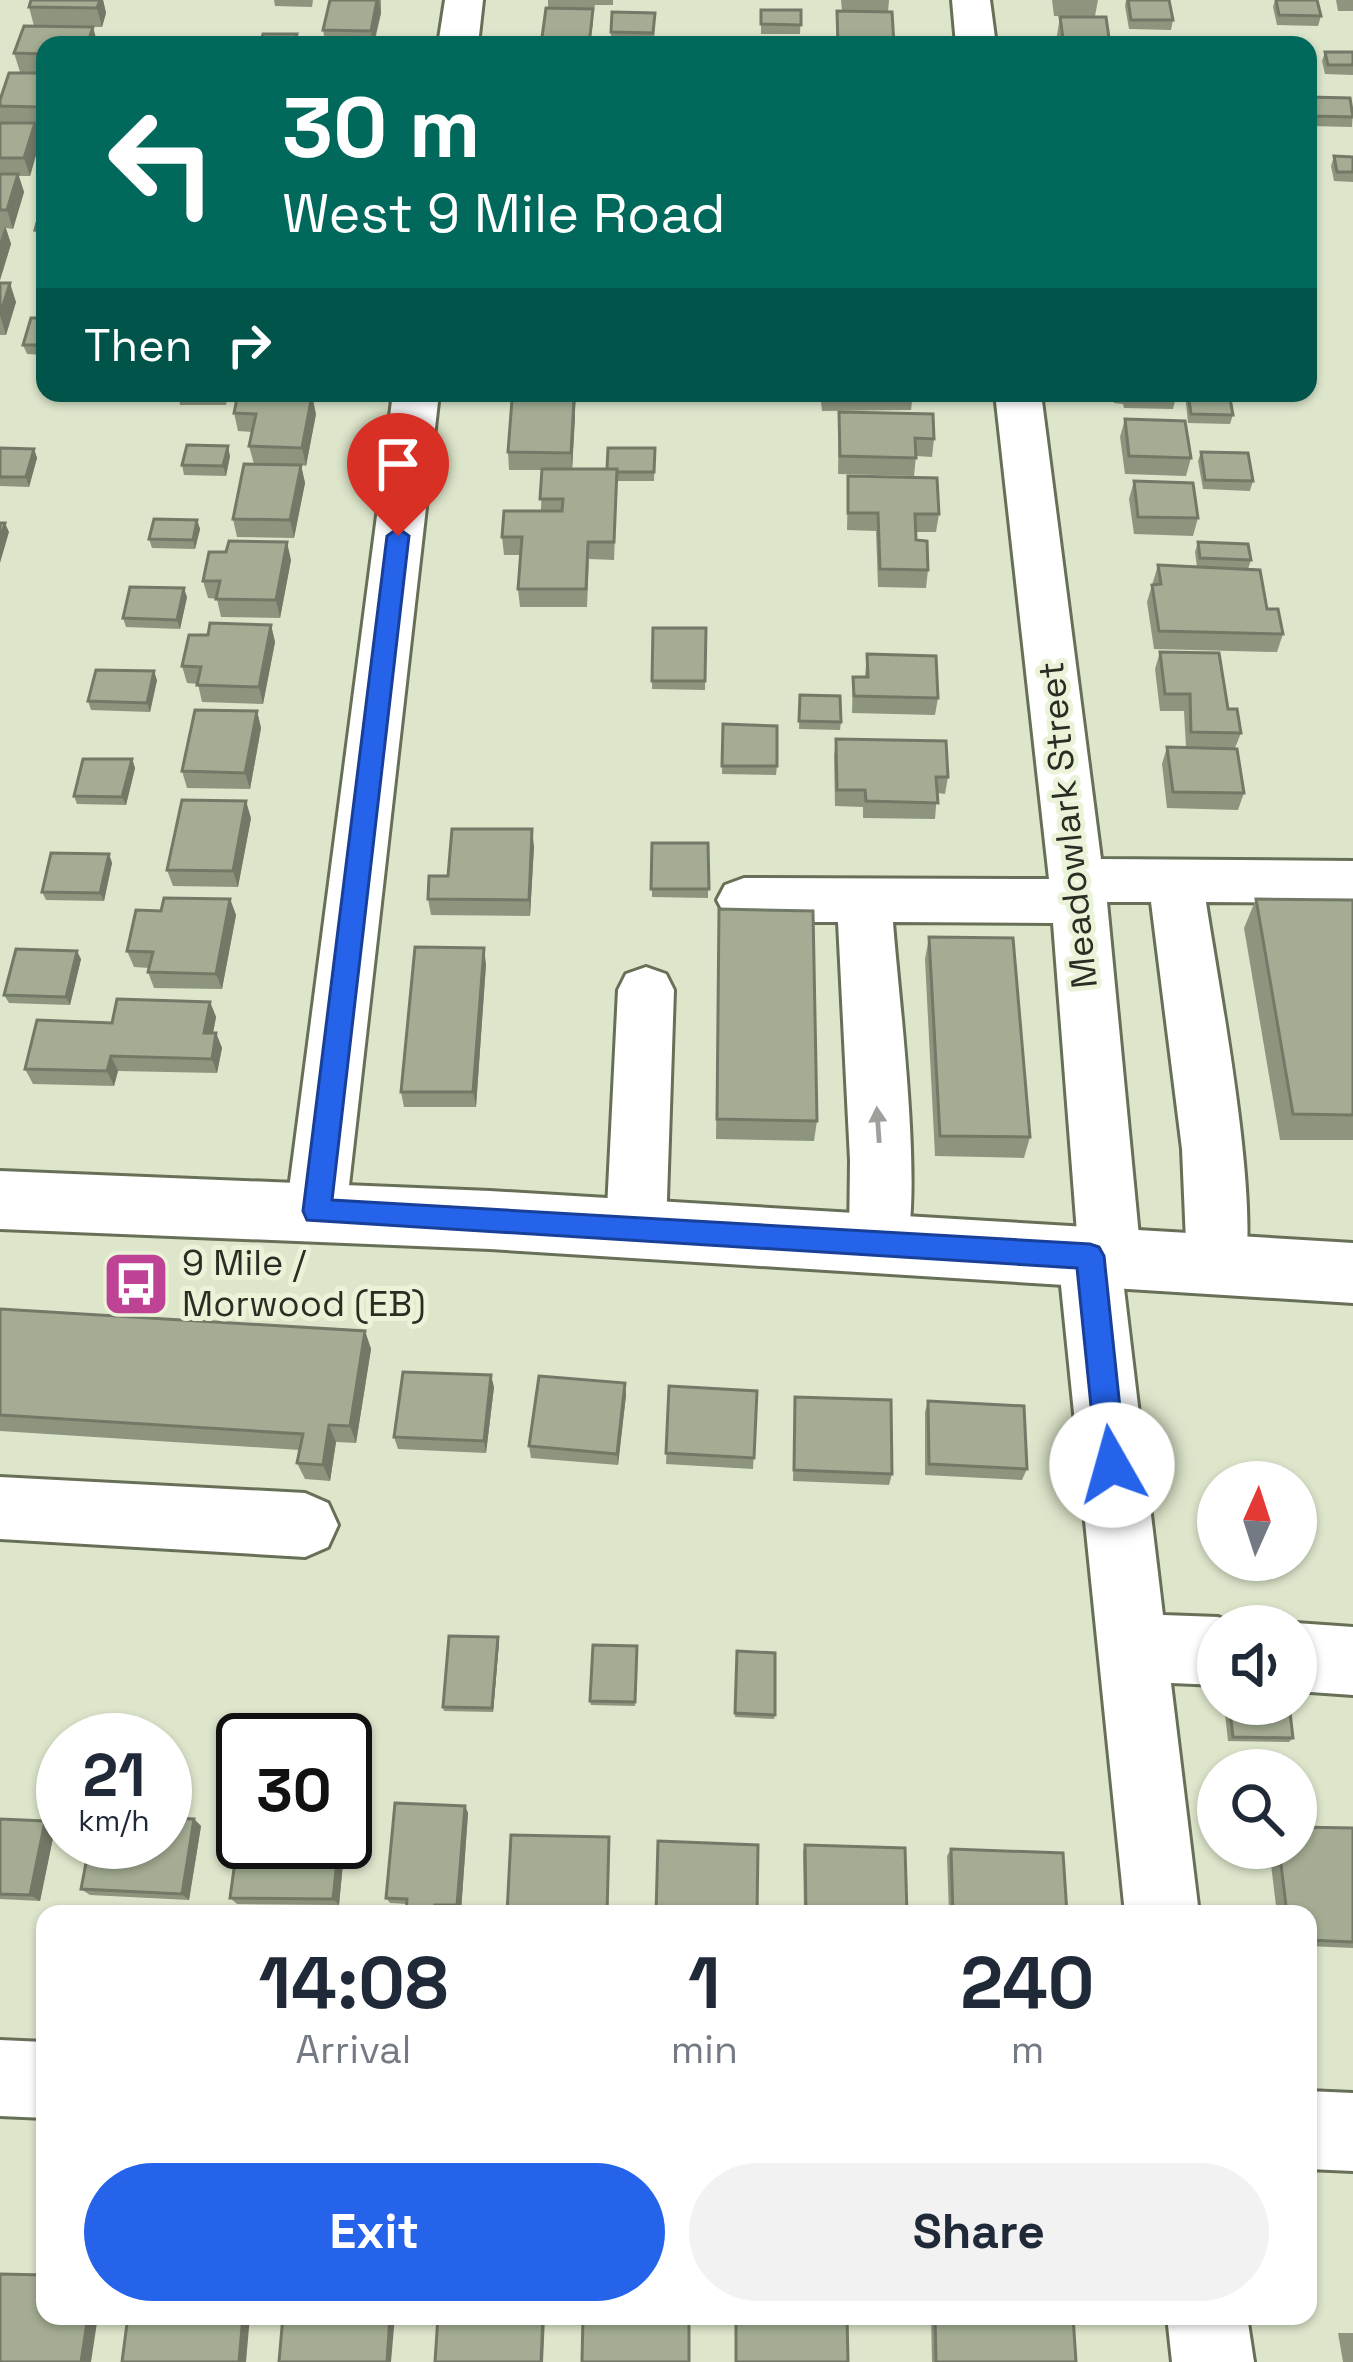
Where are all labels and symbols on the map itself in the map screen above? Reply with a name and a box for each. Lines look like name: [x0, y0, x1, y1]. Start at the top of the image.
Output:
pin: [347, 413, 449, 536]
street label: Meadowlark Street: [1028, 659, 1108, 991]
one-way arrow: [868, 1105, 887, 1143]
place label: 9 Mile / Morwood (EB): [182, 1240, 425, 1327]
bus stop icon: 9 Mile / Morwood (EB): [101, 1249, 171, 1319]
position arrow: [1049, 1402, 1175, 1528]
north arrow: [1197, 1461, 1317, 1581]
speed limit sign: 30: [216, 1713, 372, 1869]

